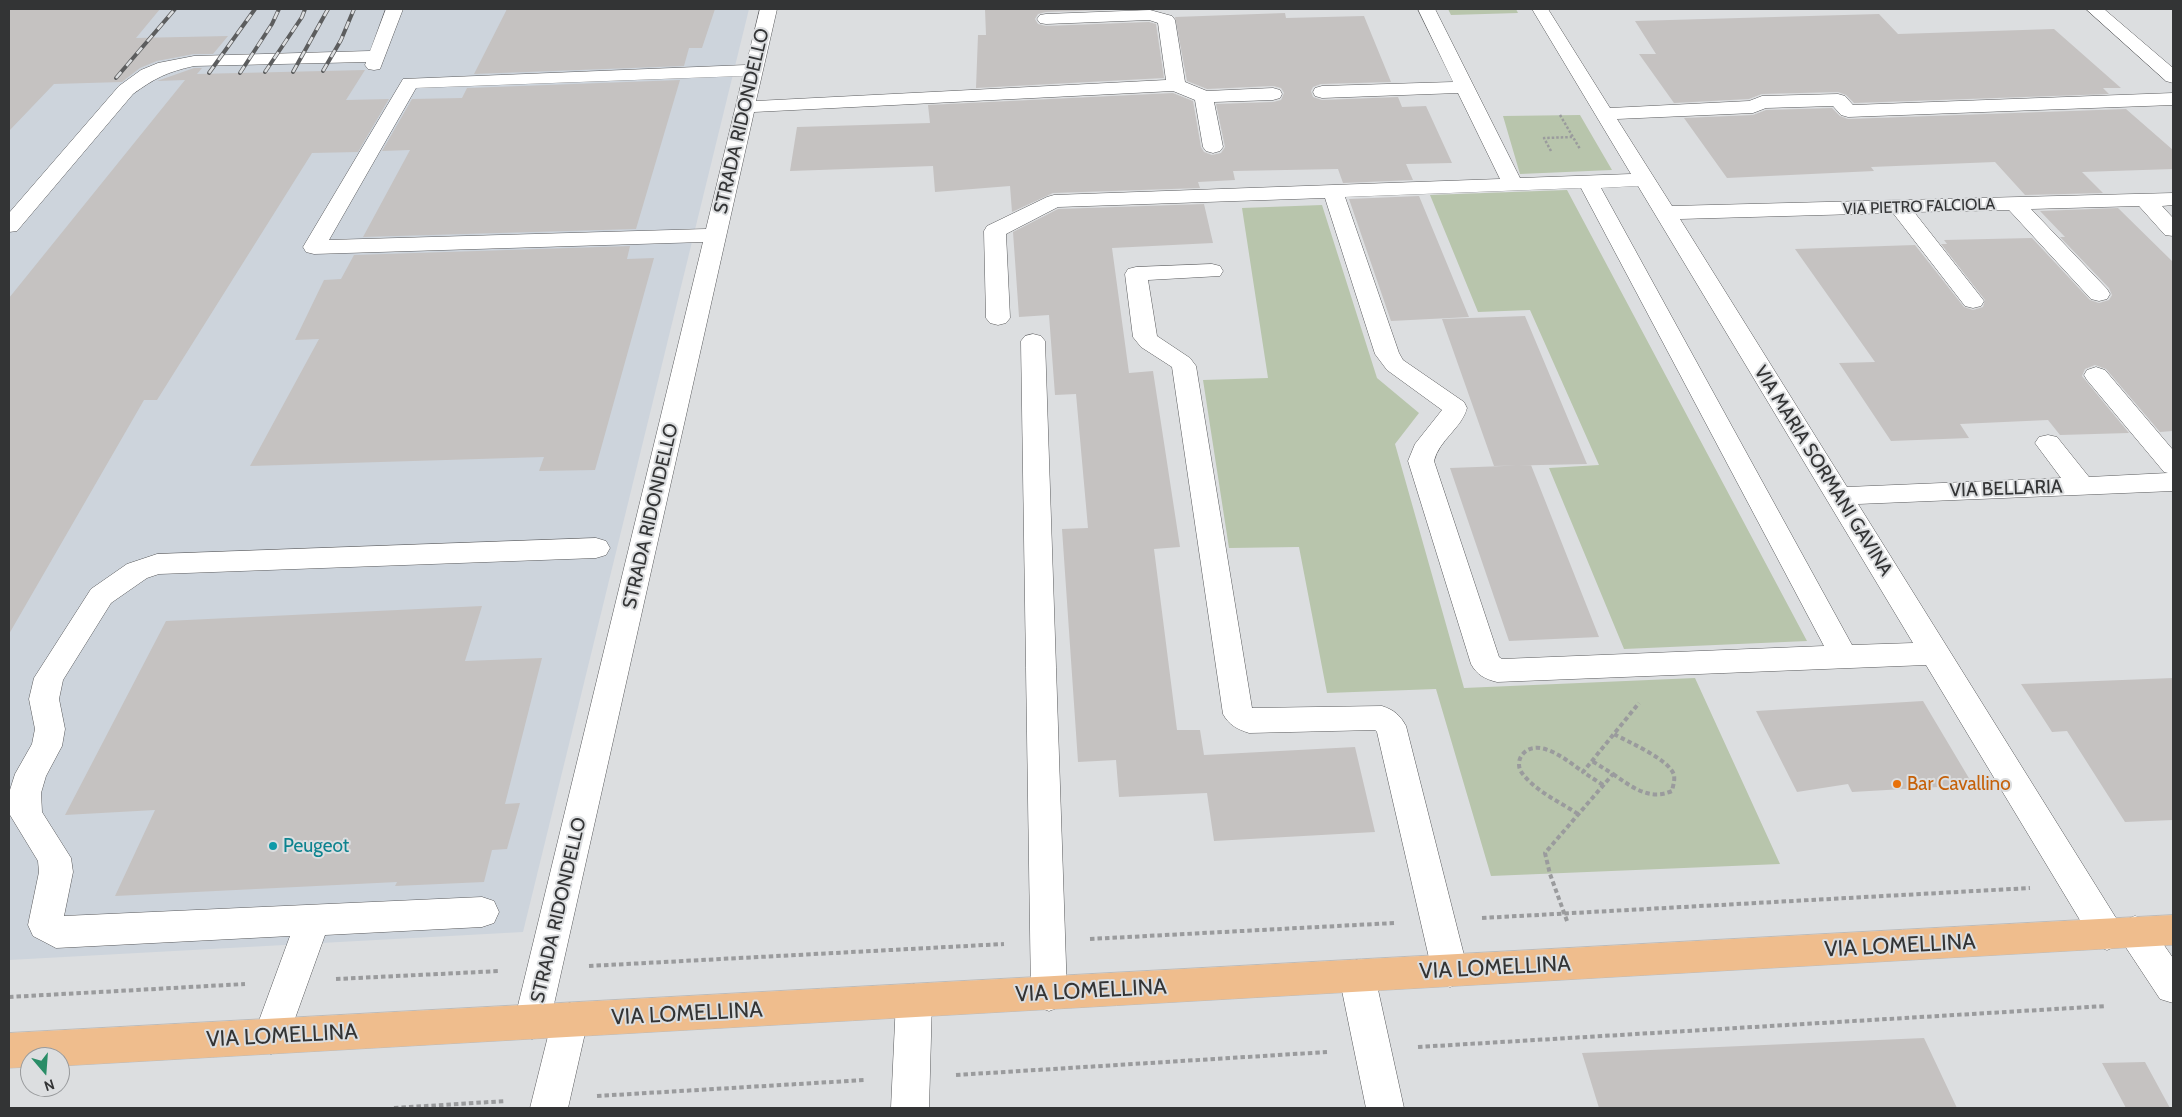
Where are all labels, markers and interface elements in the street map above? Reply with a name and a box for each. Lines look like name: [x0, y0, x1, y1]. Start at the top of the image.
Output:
street label: STRADA RIDONDELLO: [710, 26, 774, 216]
street label: VIA PIETRO FALCIOLA: [1842, 195, 1996, 219]
street label: VIA MARIA SORMANI GAVINA: [1749, 362, 1897, 580]
street label: STRADA RIDONDELLO: [619, 421, 683, 611]
street label: VIA BELLARIA: [1949, 476, 2063, 502]
place label: Bar Cavallino: [1907, 773, 2011, 795]
marker: Bar Cavallino: [1891, 778, 1903, 790]
street label: STRADA RIDONDELLO: [527, 815, 591, 1005]
place label: Peugeot: [283, 835, 349, 857]
marker: Peugeot: [267, 840, 279, 852]
street label: VIA LOMELLINA: [1824, 929, 1976, 963]
street label: VIA LOMELLINA: [1419, 951, 1571, 985]
street label: VIA LOMELLINA: [1015, 974, 1167, 1008]
street label: VIA LOMELLINA: [611, 997, 763, 1031]
street label: VIA LOMELLINA: [206, 1019, 358, 1053]
north arrow: [20, 1047, 70, 1097]
text: N: [42, 1075, 57, 1095]

